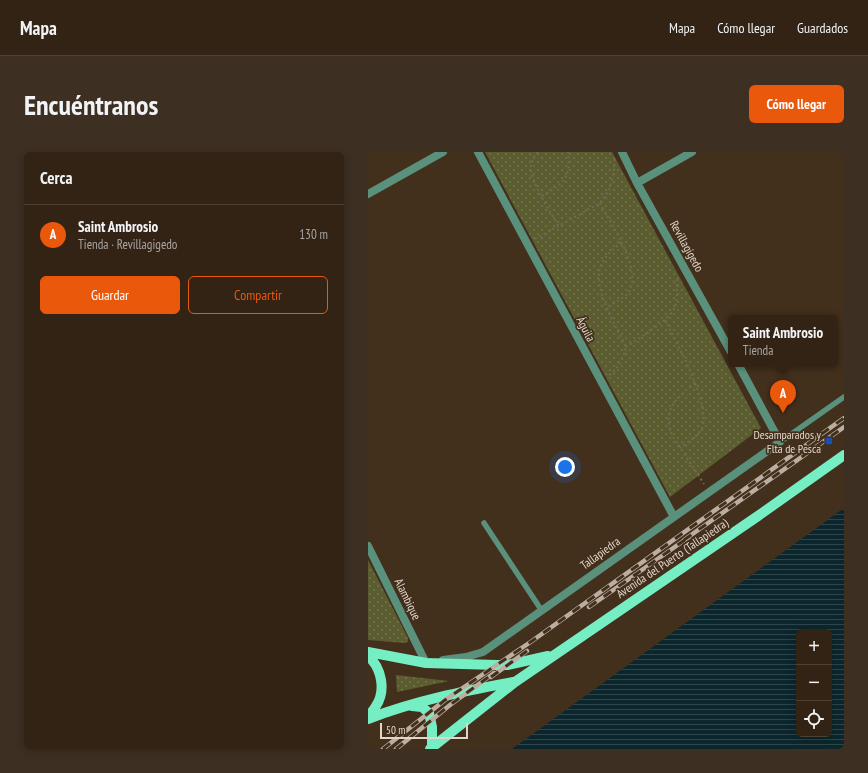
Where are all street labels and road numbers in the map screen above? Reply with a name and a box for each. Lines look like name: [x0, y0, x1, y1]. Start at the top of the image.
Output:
street label: Revillagigedo: [667, 218, 707, 274]
street label: Águila: [573, 314, 599, 344]
street label: Avenida del Puerto (Tallapiedra): [613, 515, 731, 601]
street label: Tallapiedra: [577, 533, 623, 572]
street label: Alambique: [392, 576, 424, 622]

